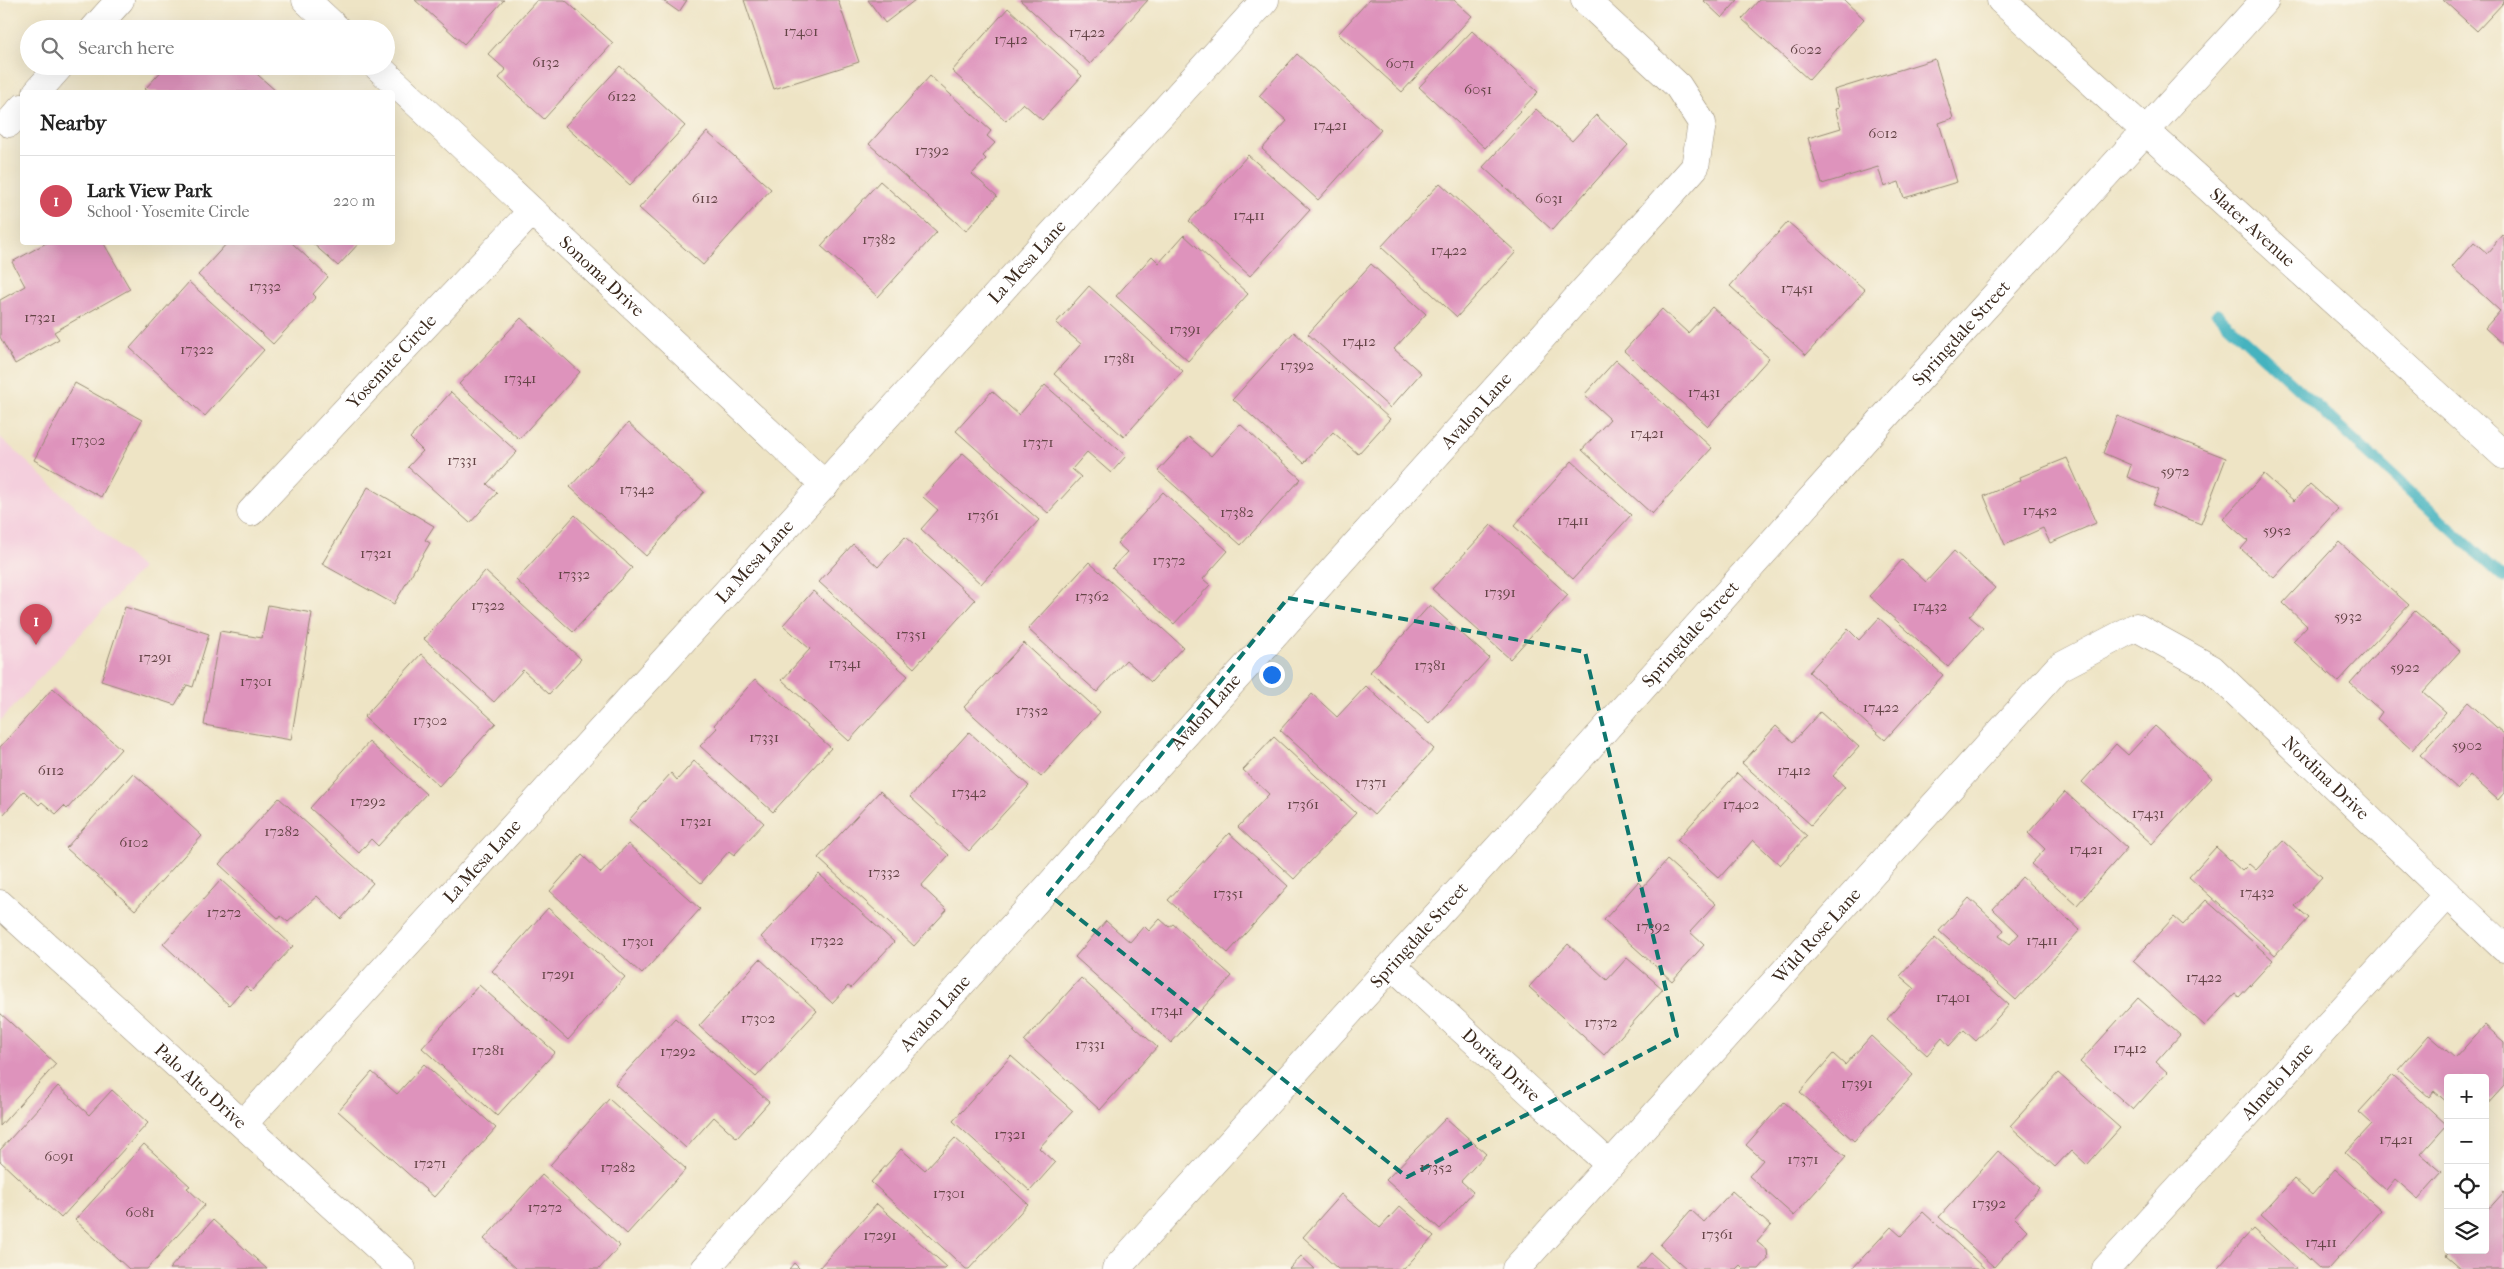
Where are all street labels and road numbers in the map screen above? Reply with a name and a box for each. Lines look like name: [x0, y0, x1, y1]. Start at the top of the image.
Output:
street label: Slater Avenue: [2205, 184, 2299, 272]
street label: La Mesa Lane: [984, 216, 1071, 308]
street label: Sonoma Drive: [555, 232, 649, 322]
street label: Springdale Street: [1908, 276, 2015, 390]
street label: Yosemite Circle: [342, 310, 441, 414]
street label: Avalon Lane: [1436, 368, 1516, 454]
street label: La Mesa Lane: [712, 516, 798, 608]
street label: Springdale Street: [1638, 577, 1744, 692]
street label: Avalon Lane: [1166, 670, 1246, 755]
street label: Nordina Drive: [2278, 732, 2373, 825]
street label: La Mesa Lane: [439, 815, 526, 908]
street label: Springdale Street: [1366, 878, 1473, 992]
street label: Wild Rose Lane: [1768, 884, 1866, 989]
street label: Avalon Lane: [895, 971, 975, 1057]
street label: Dorita Drive: [1457, 1024, 1544, 1106]
street label: Palo Alto Drive: [150, 1039, 251, 1134]
street label: Almelo Lane: [2236, 1039, 2318, 1125]

